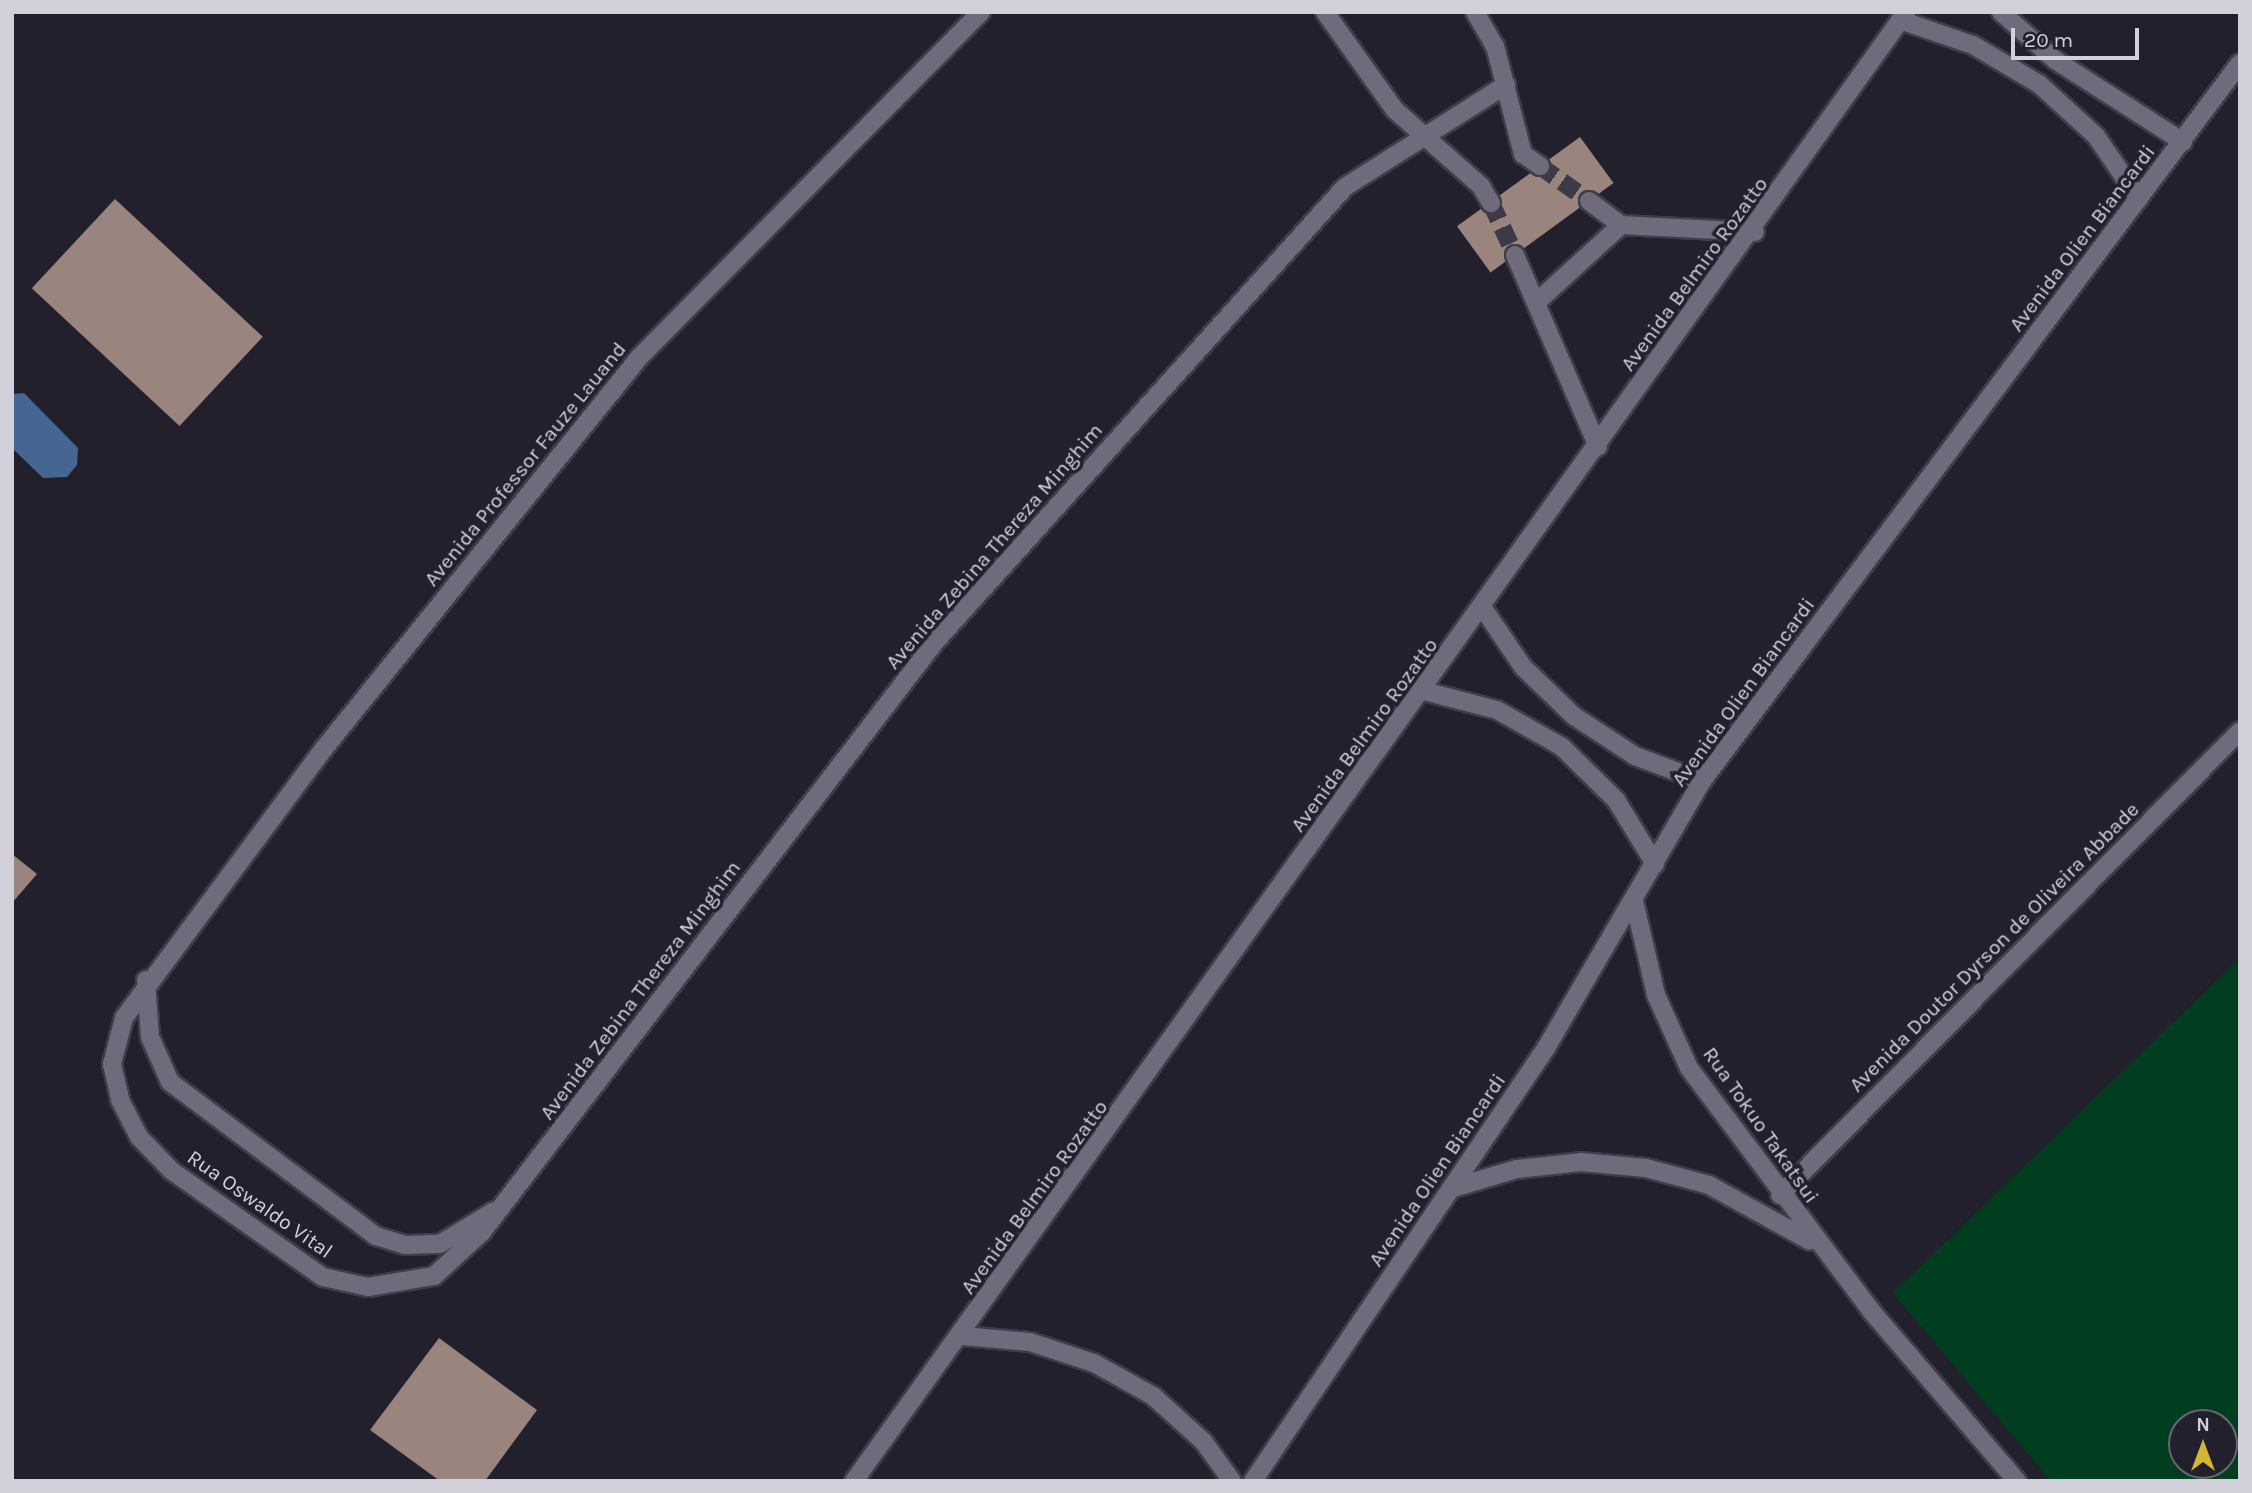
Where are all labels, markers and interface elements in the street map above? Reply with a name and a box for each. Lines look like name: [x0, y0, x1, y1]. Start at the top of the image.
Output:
scale bar: [2014, 14, 2142, 58]
text: 20 m: [2024, 28, 2073, 52]
street label: Avenida Olien Biancardi: [2004, 140, 2160, 336]
street label: Avenida Belmiro Rozatto: [1615, 172, 1773, 376]
street label: Avenida Professor Fauze Lauand: [419, 337, 631, 591]
street label: Avenida Zebina Thereza Minghim: [880, 418, 1108, 674]
street label: Avenida Olien Biancardi: [1666, 593, 1820, 791]
street label: Avenida Belmiro Rozatto: [1285, 633, 1443, 837]
street label: Avenida Doutor Dyrson de Oliveira Abbade: [1844, 797, 2144, 1097]
street label: Avenida Zebina Thereza Minghim: [534, 855, 746, 1125]
street label: Rua Tokuo Takatsui: [1698, 1042, 1824, 1208]
street label: Avenida Olien Biancardi: [1363, 1069, 1511, 1271]
street label: Avenida Belmiro Rozatto: [955, 1095, 1113, 1299]
street label: Rua Oswaldo Vital: [182, 1144, 338, 1264]
north arrow: [2168, 1409, 2238, 1479]
text: N: [2196, 1414, 2210, 1436]

